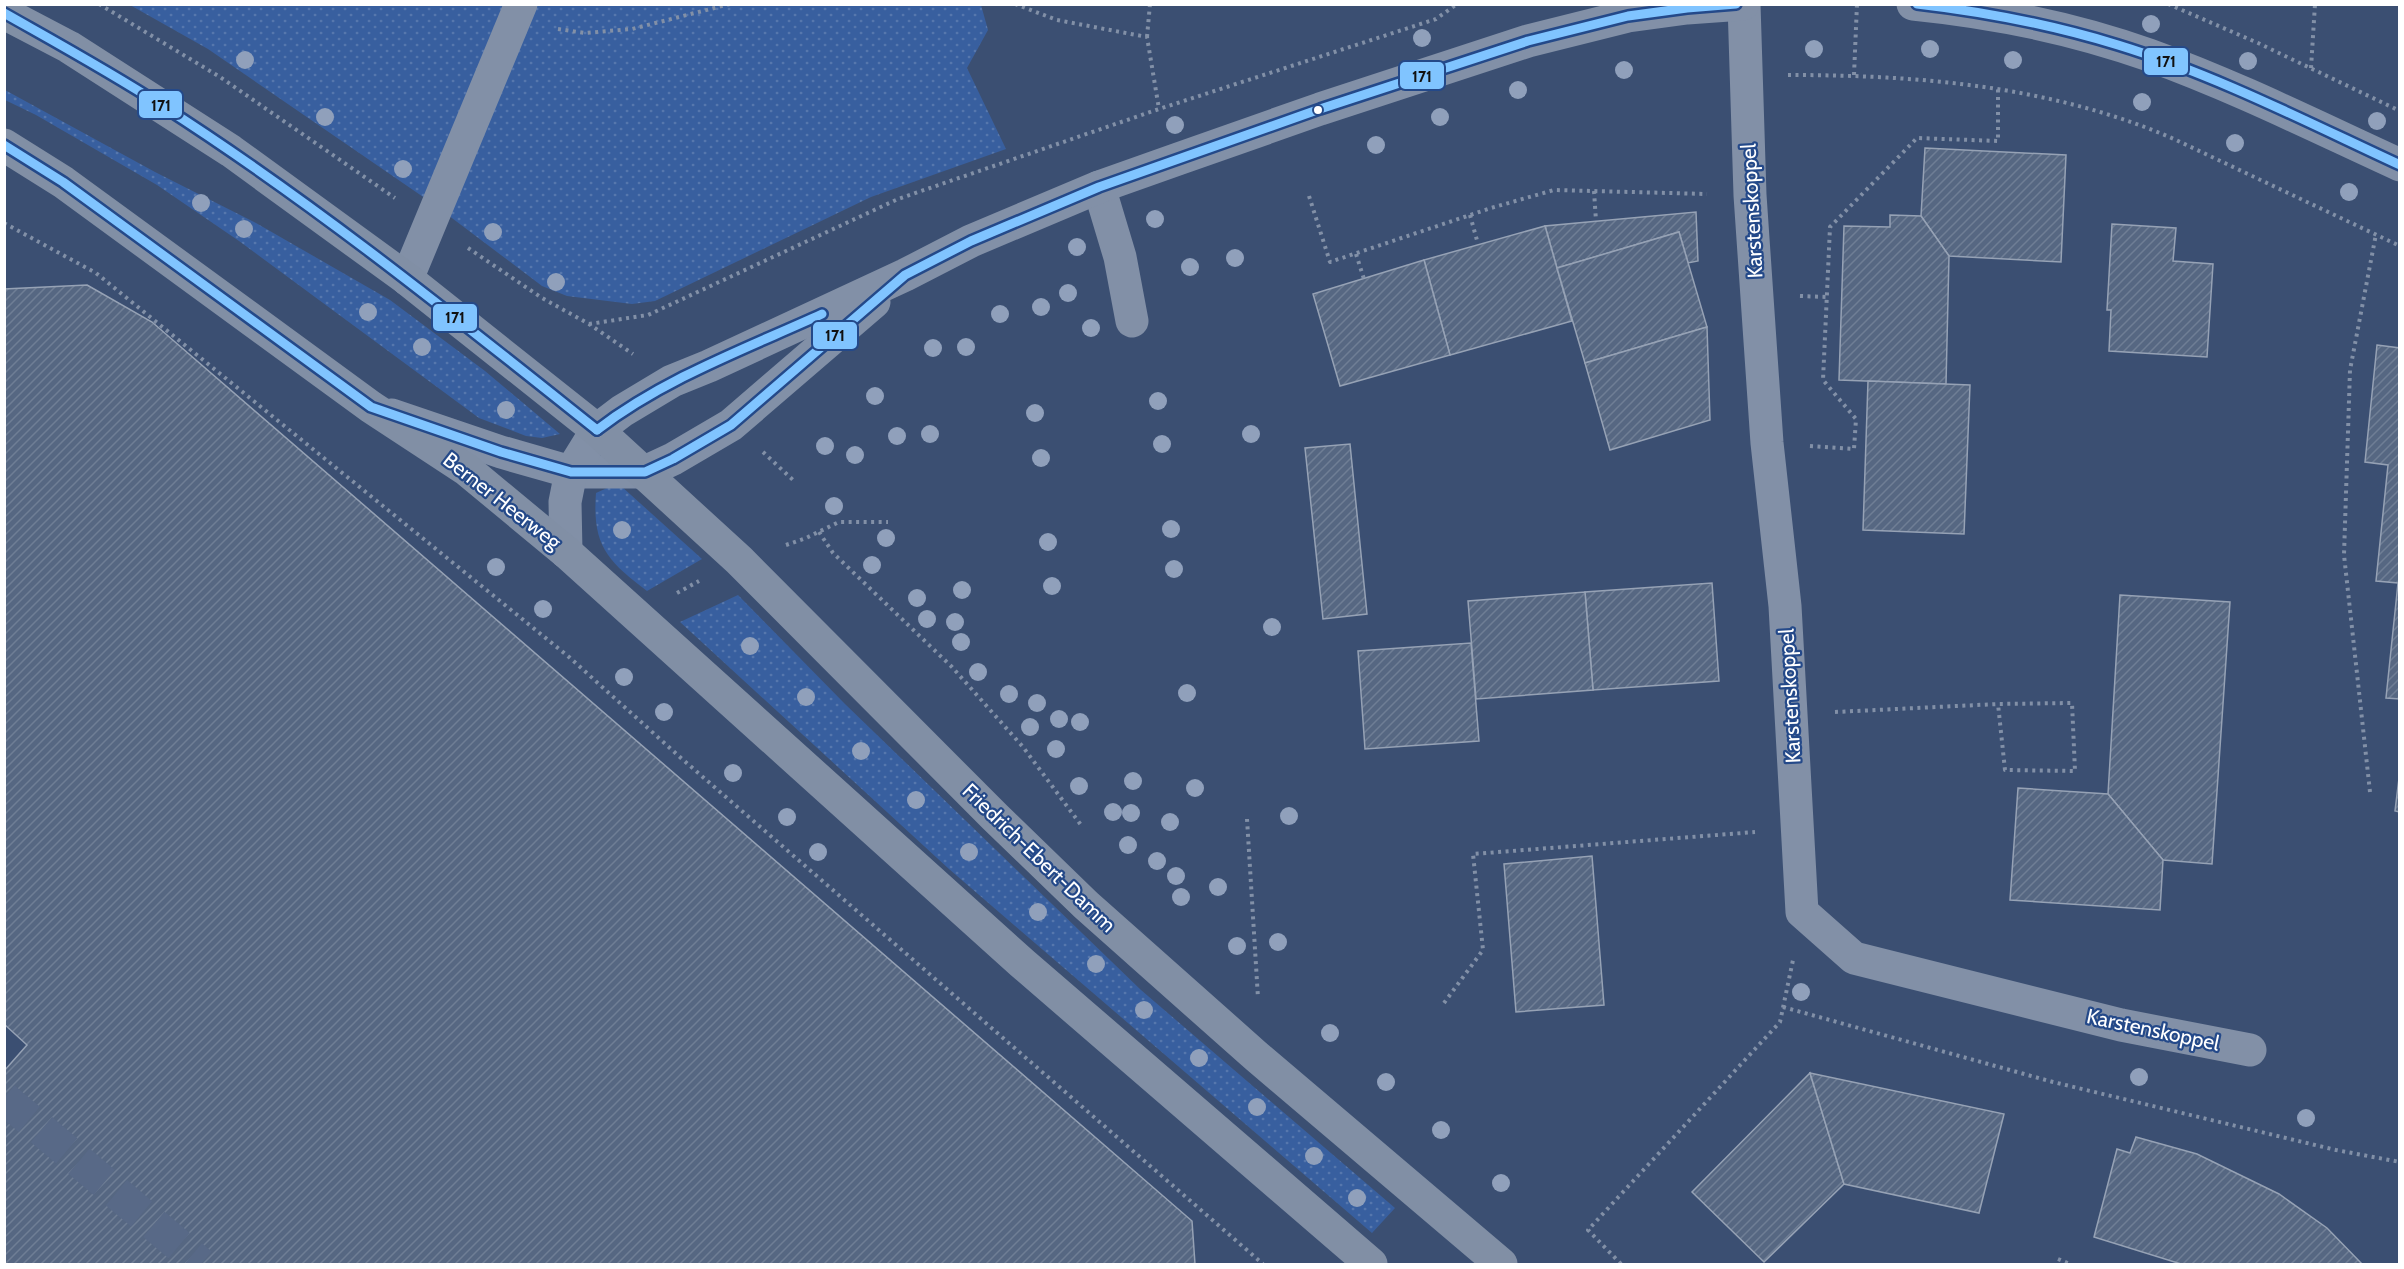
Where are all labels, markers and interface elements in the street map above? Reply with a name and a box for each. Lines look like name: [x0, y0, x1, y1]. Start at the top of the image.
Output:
line badge: 171: [2143, 47, 2189, 76]
text: 171: [2156, 52, 2176, 71]
line badge: 171: [1399, 61, 1445, 90]
text: 171: [1412, 67, 1432, 86]
line badge: 171: [138, 90, 183, 119]
text: 171: [151, 96, 171, 115]
unlabelled marker: [1312, 104, 1324, 116]
street label: Karstenskoppel: [1735, 143, 1768, 279]
line badge: 171: [432, 303, 478, 332]
text: 171: [445, 308, 465, 327]
line badge: 171: [812, 321, 858, 350]
text: 171: [825, 326, 845, 345]
street label: Berner Heerweg: [438, 447, 567, 555]
street label: Karstenskoppel: [1773, 628, 1806, 764]
street label: Friedrich-Ebert-Damm: [958, 778, 1121, 937]
street label: Karstenskoppel: [2084, 1003, 2222, 1056]

